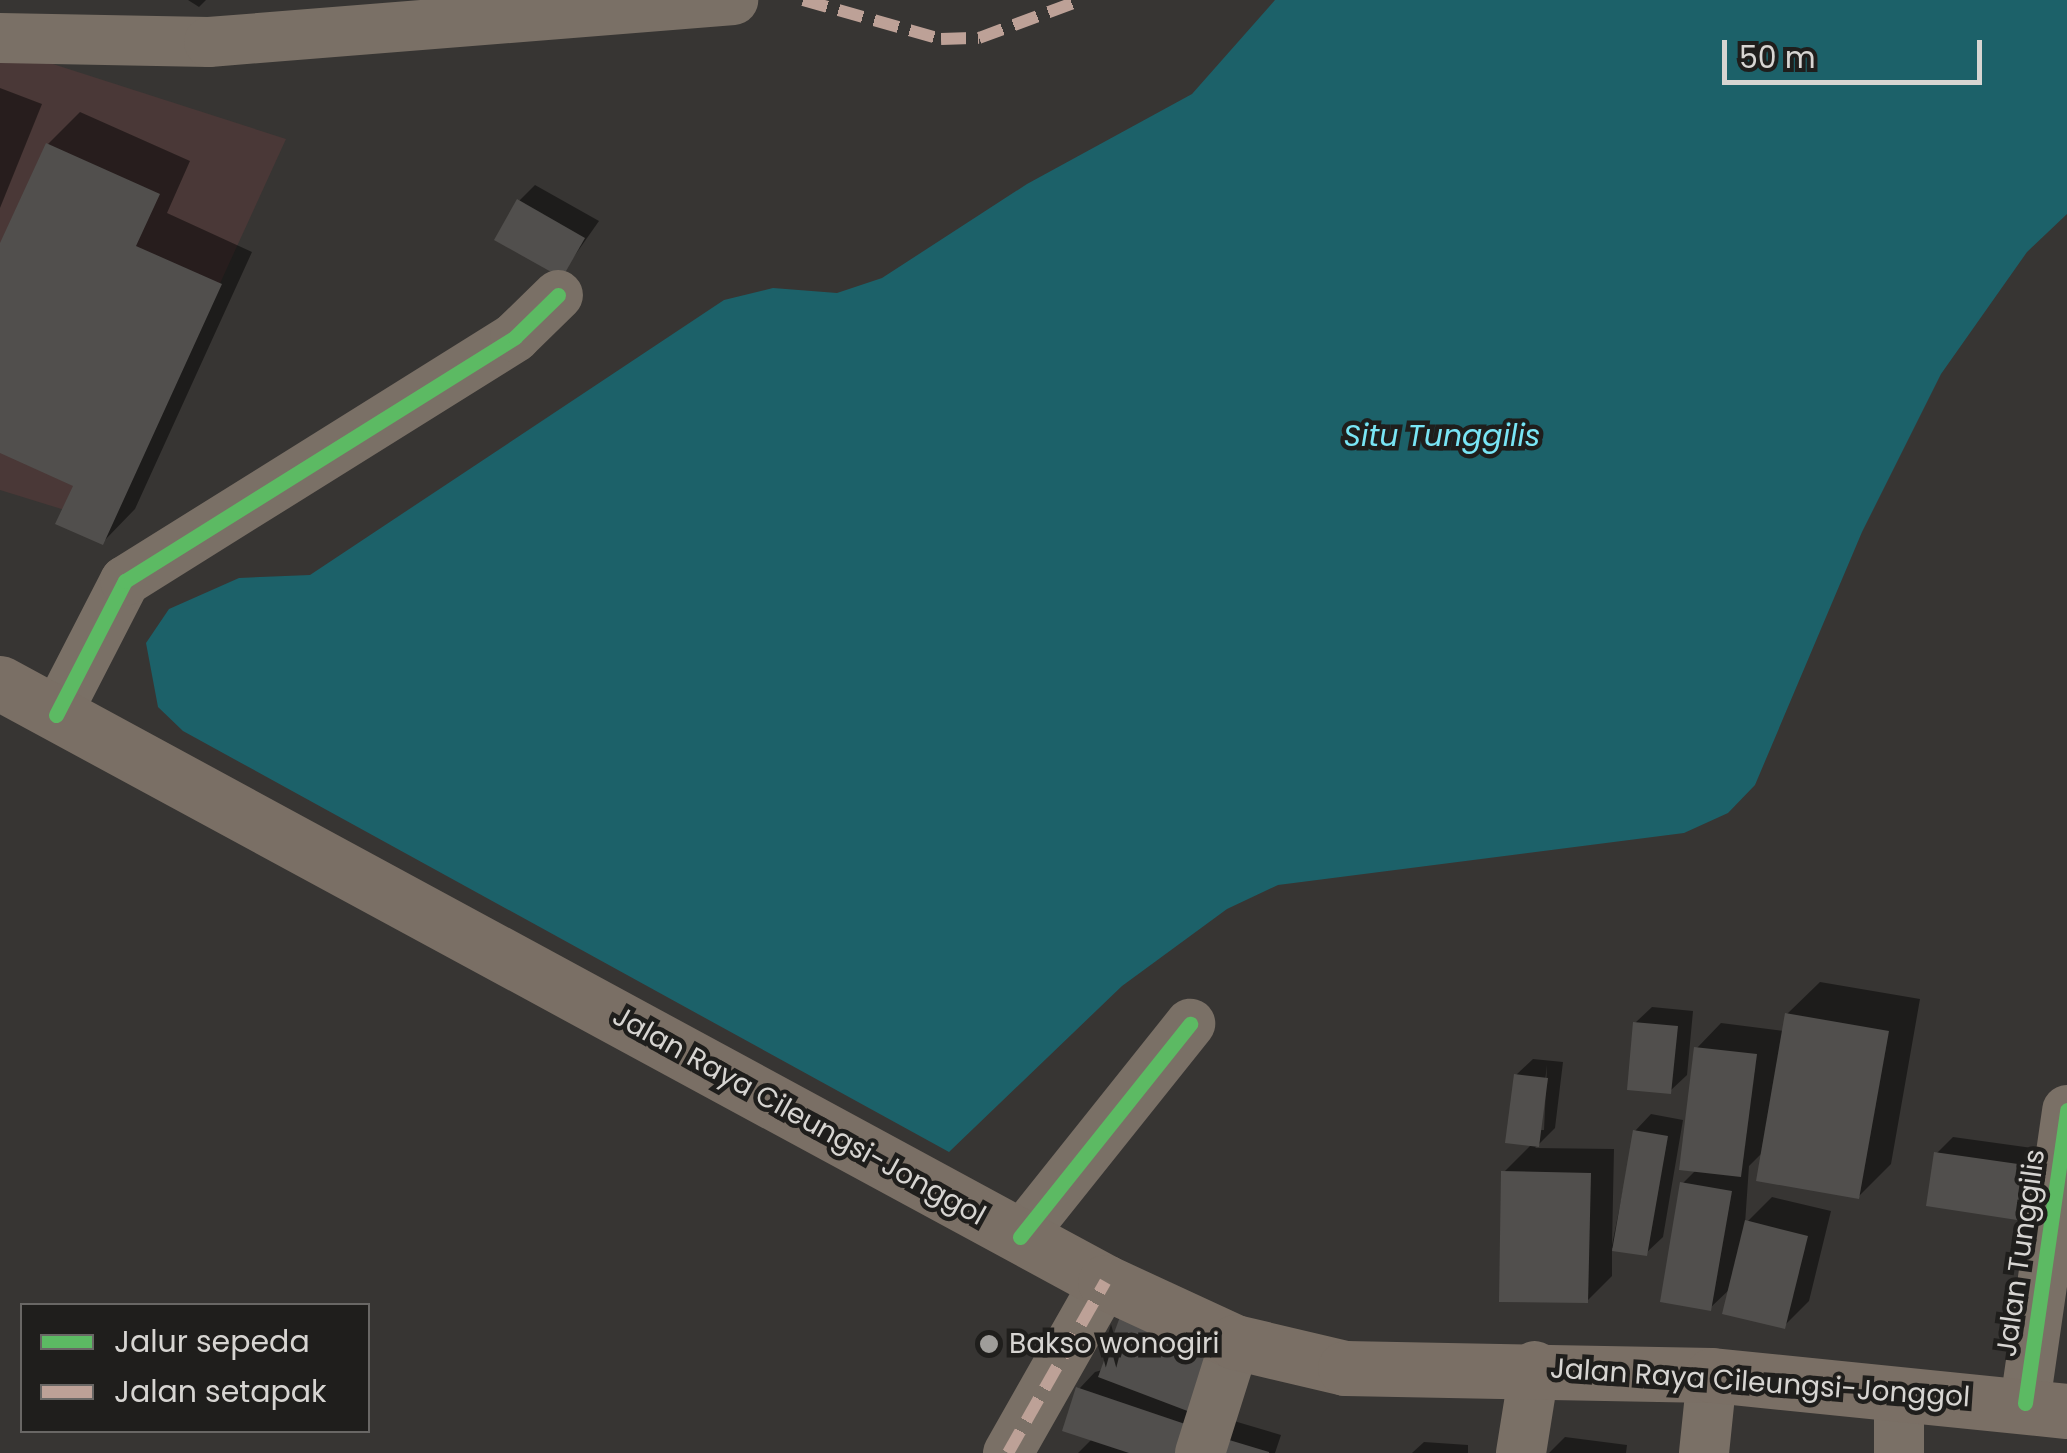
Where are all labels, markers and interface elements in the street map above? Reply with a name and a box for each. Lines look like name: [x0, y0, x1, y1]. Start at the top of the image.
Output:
scale bar: [1727, 20, 1987, 82]
text: 50 m: [1739, 36, 1816, 79]
water label: Situ Tunggilis: [1344, 418, 1540, 454]
street label: Jalan Raya Cileungsi-Jonggol: [607, 999, 991, 1233]
street label: Jalan Tunggilis: [1990, 1147, 2052, 1359]
legend: [20, 1303, 370, 1433]
text: Jalur sepeda: [114, 1320, 310, 1363]
place label: Bakso wonogiri: [1009, 1327, 1219, 1361]
marker: Bakso wonogiri: [978, 1333, 1000, 1355]
street label: Jalan Raya Cileungsi-Jonggol: [1549, 1352, 1971, 1414]
text: Jalan setapak: [114, 1370, 327, 1413]

